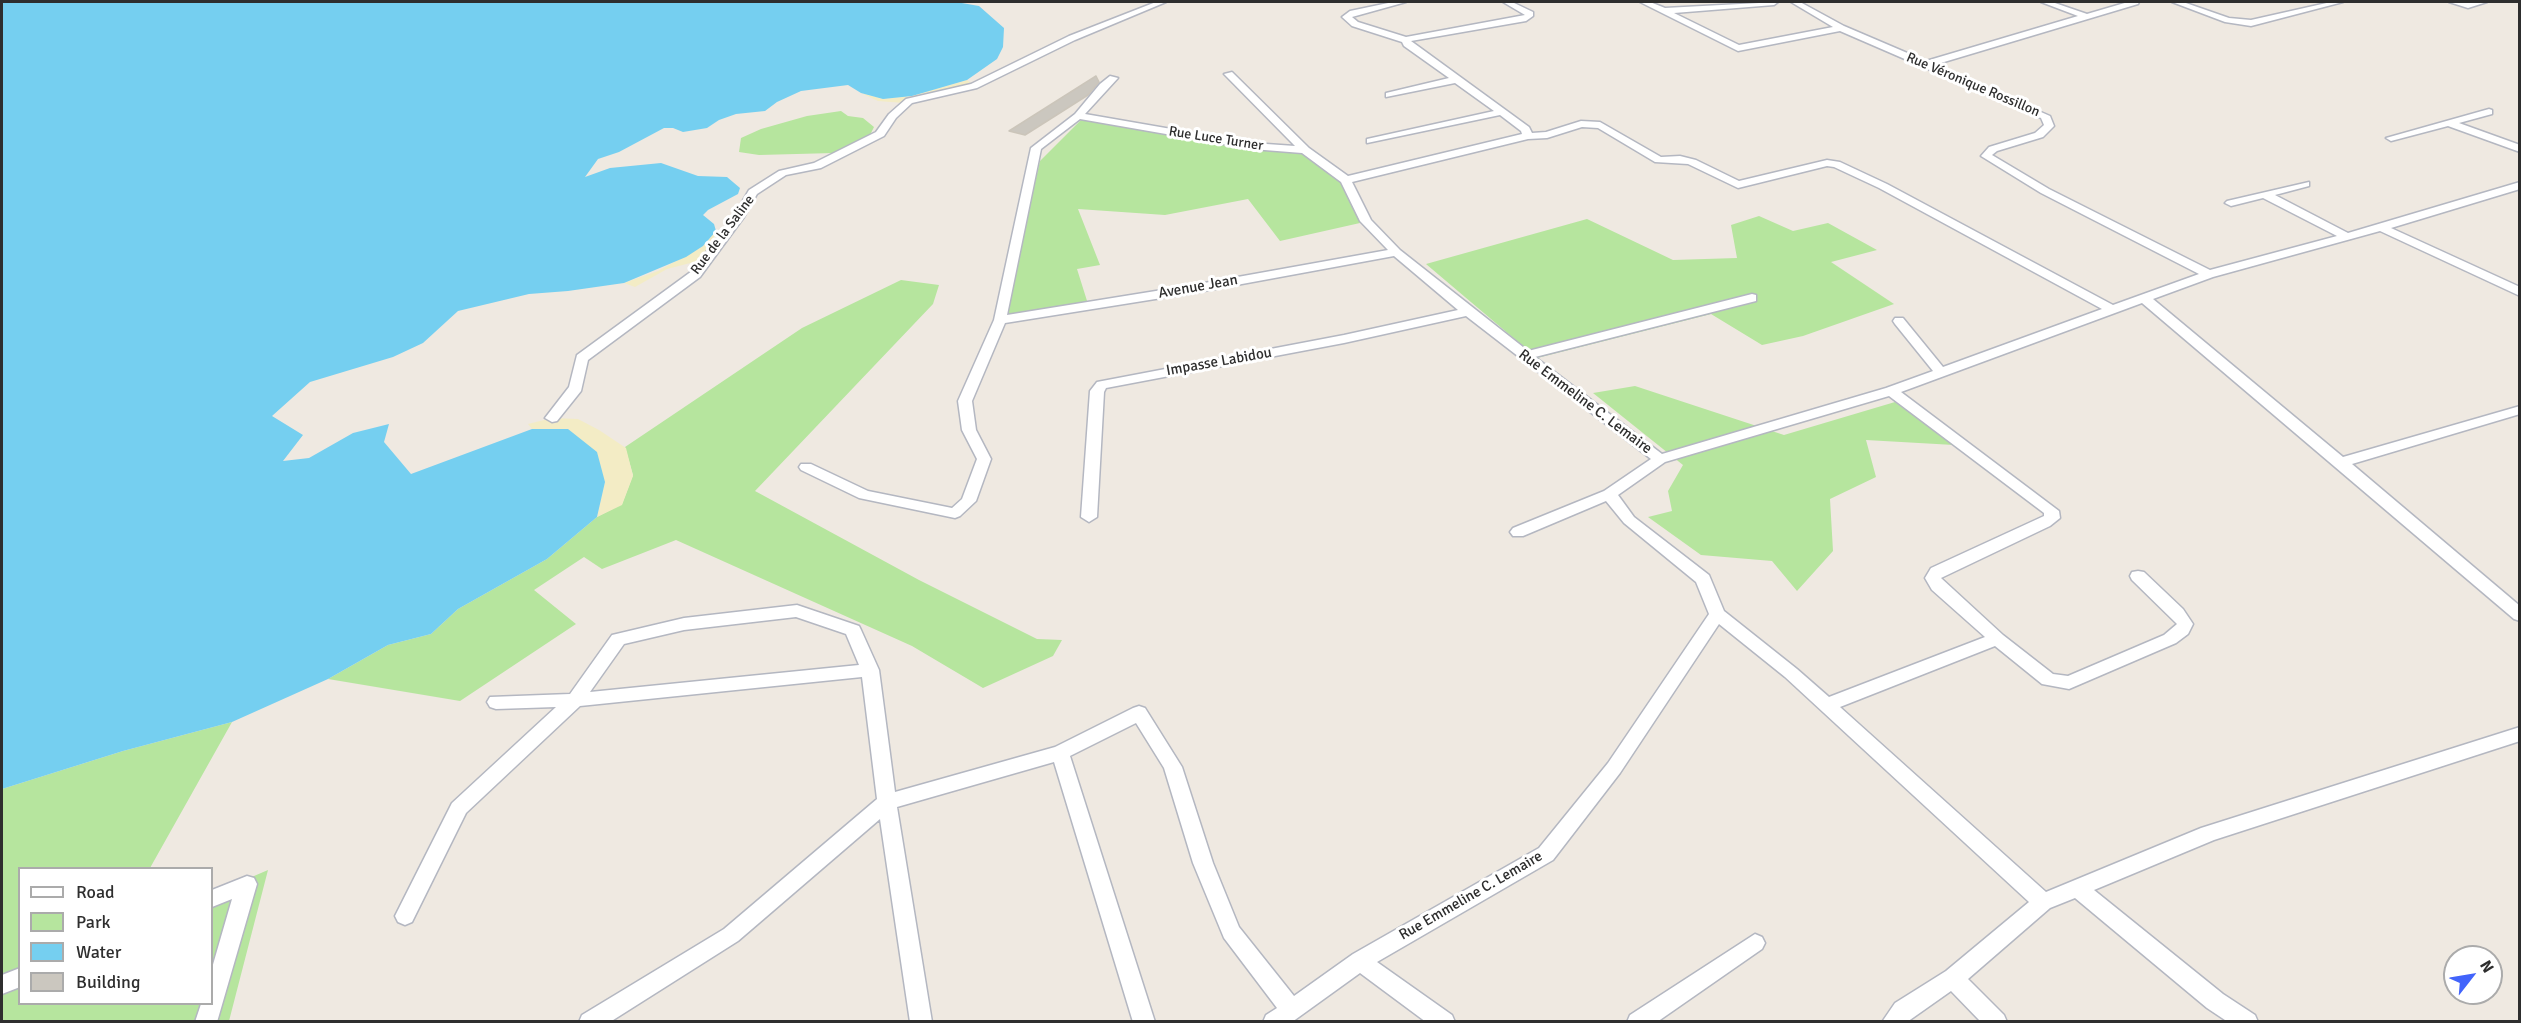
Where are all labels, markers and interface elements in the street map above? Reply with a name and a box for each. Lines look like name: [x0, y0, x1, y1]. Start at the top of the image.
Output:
street label: Rue Véronique Rossillon: [1904, 49, 2042, 121]
street label: Rue Luce Turner: [1168, 123, 1264, 155]
street label: Rue de la Saline: [688, 192, 758, 278]
street label: Avenue Jean: [1157, 271, 1239, 303]
street label: Impasse Labidou: [1165, 344, 1273, 380]
street label: Rue Emmeline C. Lemaire: [1515, 346, 1655, 458]
street label: Rue Emmeline C. Lemaire: [1396, 848, 1546, 944]
legend: [18, 867, 213, 1005]
text: Road: [76, 881, 115, 903]
text: Park: [76, 911, 111, 933]
text: Water: [76, 941, 121, 963]
north arrow: [2443, 945, 2503, 1005]
text: N: [2475, 957, 2498, 977]
text: Building: [76, 971, 140, 993]

